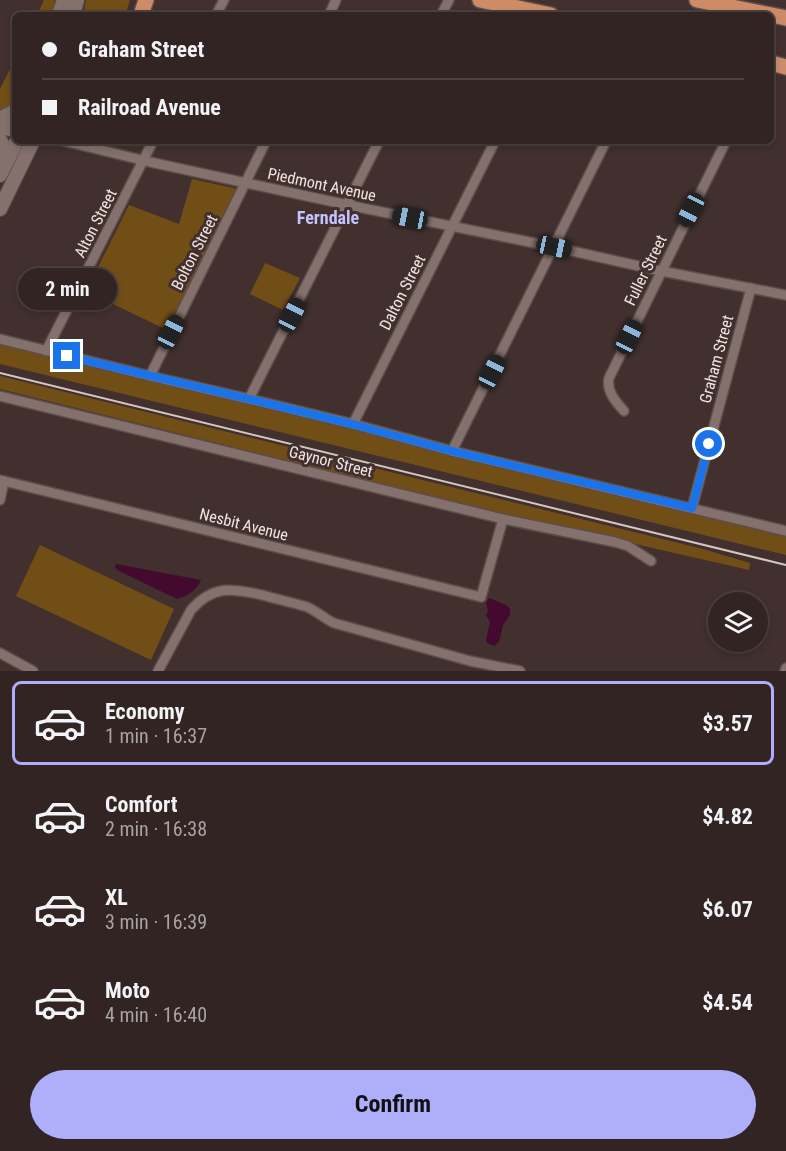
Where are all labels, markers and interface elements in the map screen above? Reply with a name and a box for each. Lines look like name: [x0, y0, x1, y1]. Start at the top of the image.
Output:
text: Graham Street: [78, 37, 204, 62]
text: Railroad Avenue: [78, 95, 221, 120]
street label: Piedmont Avenue: [266, 164, 378, 205]
street label: Alton Street: [70, 186, 121, 261]
car: [675, 190, 707, 230]
car: [391, 206, 429, 230]
district label: Ferndale: [297, 207, 360, 228]
street label: Bolton Street: [167, 211, 222, 293]
street label: Fuller Street: [620, 232, 671, 309]
car: [535, 234, 573, 260]
street label: Dalton Street: [375, 251, 430, 333]
callout: 2 min: [17, 269, 116, 311]
text: 2 min: [45, 277, 90, 301]
car: [276, 295, 308, 335]
car: [155, 312, 187, 352]
street label: Graham Street: [696, 313, 737, 405]
car: [613, 317, 645, 357]
route end: [53, 342, 80, 369]
car: [476, 352, 508, 392]
route start: [695, 430, 722, 457]
street label: Gaynor Street: [287, 442, 375, 481]
street label: Nesbit Avenue: [198, 504, 290, 545]
map controls: [708, 592, 768, 652]
button: layers: [708, 592, 768, 652]
icon: car: [33, 696, 87, 750]
text: Economy: [105, 699, 185, 724]
text: $3.57: [702, 711, 753, 736]
text: 1 min · 16:37: [105, 724, 207, 748]
icon: car: [33, 789, 87, 843]
text: Comfort: [105, 792, 178, 817]
text: $4.82: [702, 804, 753, 829]
text: 2 min · 16:38: [105, 817, 207, 841]
icon: car: [33, 882, 87, 936]
text: XL: [105, 885, 128, 910]
text: $6.07: [702, 897, 753, 922]
text: 3 min · 16:39: [105, 910, 207, 934]
icon: car: [33, 975, 87, 1029]
text: Moto: [105, 978, 150, 1003]
text: $4.54: [702, 990, 753, 1015]
text: 4 min · 16:40: [105, 1003, 207, 1027]
button: Confirm: [30, 1070, 756, 1139]

